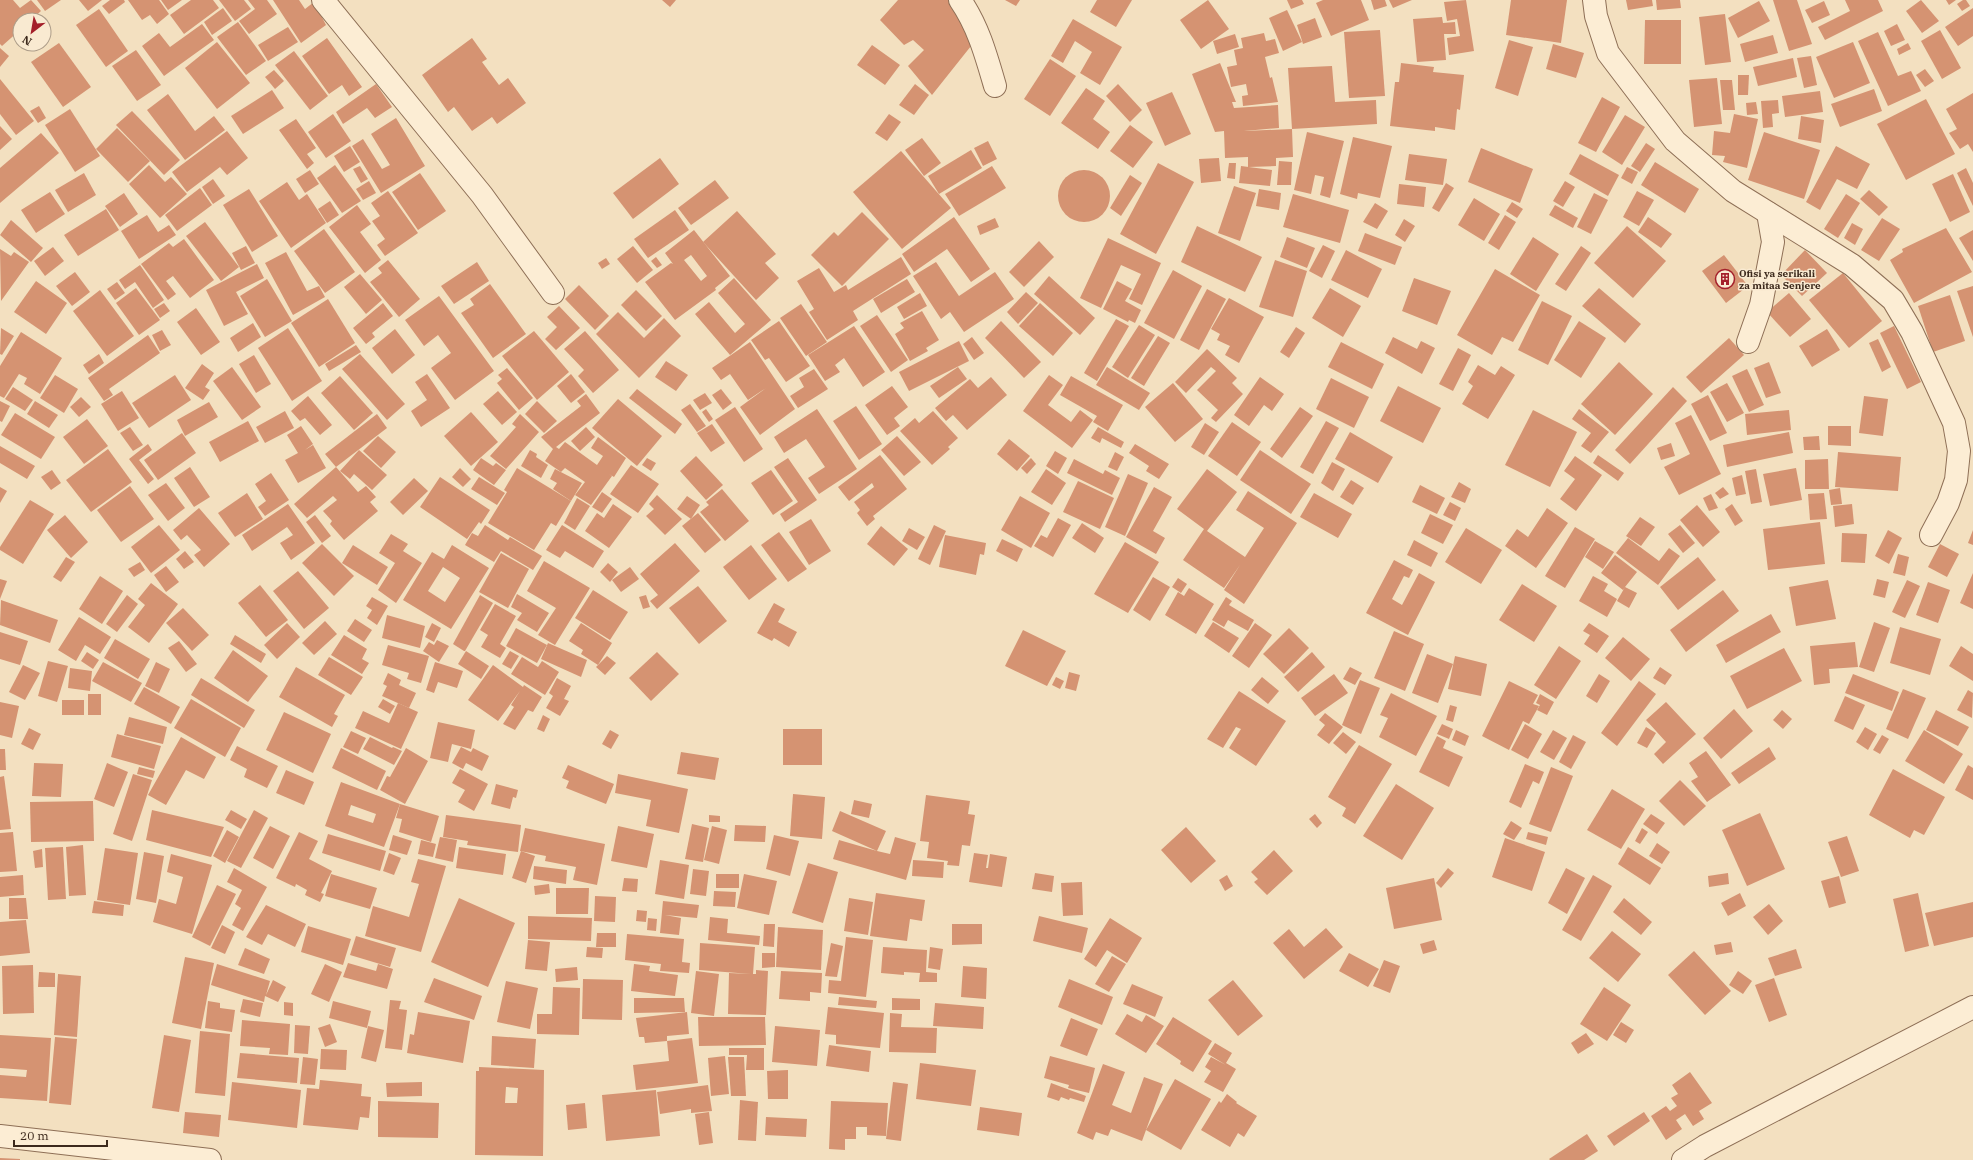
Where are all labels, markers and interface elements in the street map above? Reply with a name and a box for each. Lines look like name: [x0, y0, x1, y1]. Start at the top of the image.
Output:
north arrow: [12, 12, 52, 52]
text: N: [19, 32, 34, 49]
place label: Ofisi ya serikali za mitaa Senjere: [1739, 267, 1821, 292]
building icon: Ofisi ya serikali za mitaa Senjere: [1714, 268, 1736, 290]
scale bar: [14, 1122, 107, 1148]
text: 20 m: [20, 1128, 49, 1143]

